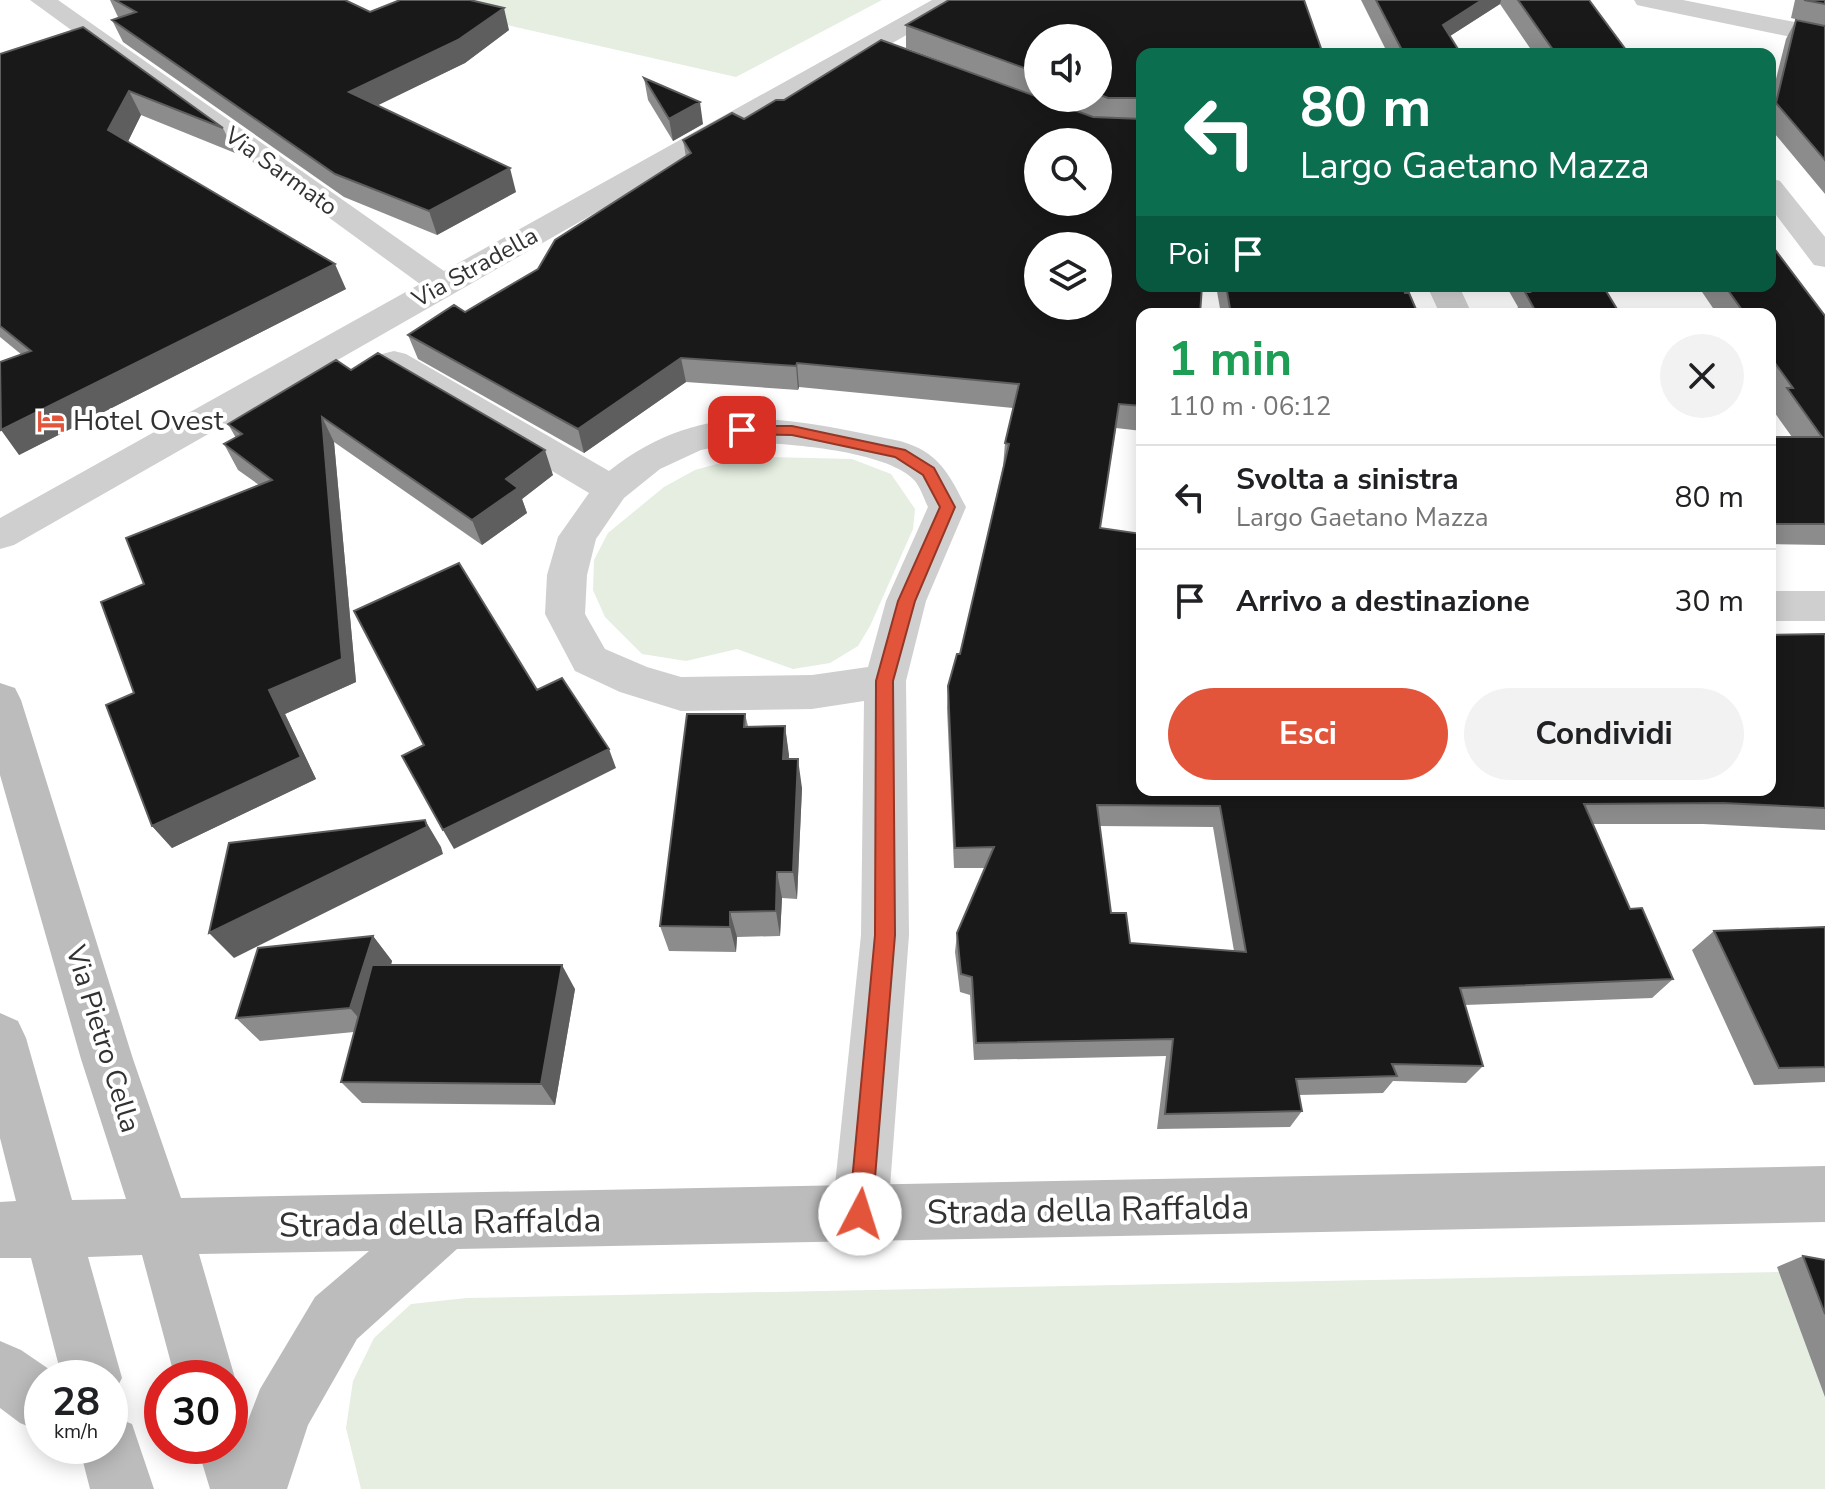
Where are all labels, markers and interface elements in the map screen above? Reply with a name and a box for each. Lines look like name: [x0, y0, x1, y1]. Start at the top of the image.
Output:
map controls: [1024, 24, 1112, 320]
button: sound: [1024, 24, 1112, 112]
text: 80 m: [1300, 69, 1431, 146]
icon: left: [1168, 80, 1272, 184]
street label: Via Sarmato: [217, 119, 344, 223]
button: search: [1024, 128, 1112, 216]
text: Largo Gaetano Mazza: [1300, 142, 1650, 191]
street label: Via Stradella: [406, 219, 544, 315]
button: layers: [1024, 232, 1112, 320]
icon: arrive: [1226, 232, 1270, 276]
text: Poi: [1168, 234, 1210, 275]
text: 1 min: [1168, 326, 1292, 392]
button: close: [1660, 334, 1744, 418]
text: 110 m · 06:12: [1168, 389, 1331, 424]
pin: [708, 396, 776, 464]
place label: Hotel Ovest: [73, 402, 224, 440]
hotel icon: Hotel Ovest: [36, 406, 66, 436]
icon: arrive: [720, 408, 764, 452]
text: Svolta a sinistra: [1236, 459, 1459, 500]
icon: left: [1168, 475, 1212, 519]
text: 80 m: [1675, 477, 1744, 518]
text: Largo Gaetano Mazza: [1236, 500, 1488, 535]
icon: arrive: [1168, 579, 1212, 623]
text: Arrivo a destinazione: [1236, 581, 1530, 622]
text: 30 m: [1675, 581, 1744, 622]
button: Esci: [1168, 688, 1448, 780]
button: Condividi: [1464, 688, 1744, 780]
street label: Via Pietro Cella: [56, 940, 149, 1137]
position arrow: [818, 1172, 902, 1256]
street label: Strada della Raffalda: [926, 1184, 1250, 1236]
street label: Strada della Raffalda: [278, 1197, 602, 1249]
speed limit sign: 30: [144, 1360, 248, 1464]
text: 28: [52, 1375, 100, 1429]
text: km/h: [54, 1418, 98, 1445]

